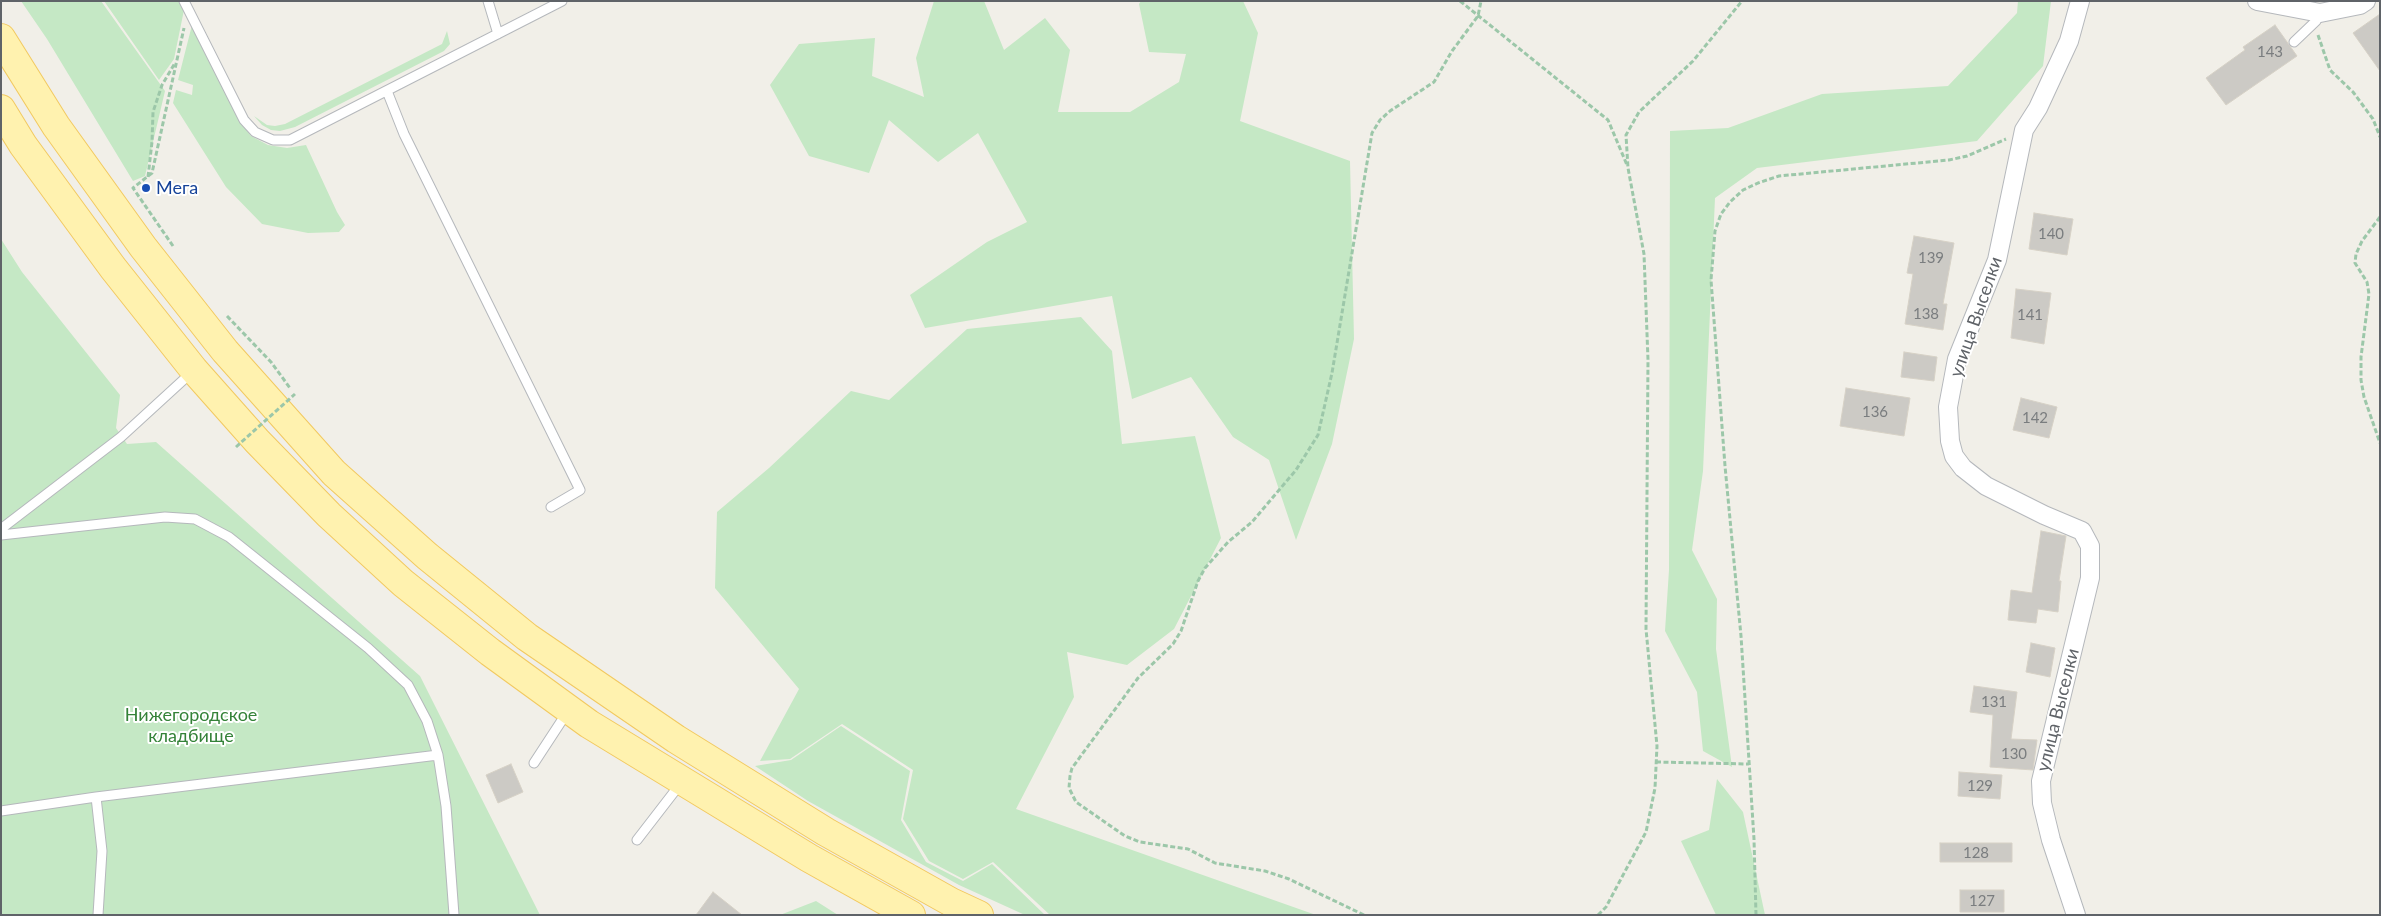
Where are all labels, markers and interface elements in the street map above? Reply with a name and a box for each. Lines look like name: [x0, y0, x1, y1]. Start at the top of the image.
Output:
house number: 143: [2257, 43, 2283, 61]
place label: Мега: [156, 177, 198, 199]
marker: Мега: [140, 182, 152, 194]
house number: 140: [2038, 225, 2064, 243]
house number: 139: [1918, 249, 1944, 267]
street label: улица Выселки: [1945, 254, 2007, 380]
house number: 138: [1913, 305, 1939, 323]
house number: 141: [2017, 306, 2043, 324]
house number: 136: [1862, 403, 1888, 421]
house number: 142: [2022, 409, 2048, 427]
street label: улица Выселки: [2032, 646, 2084, 774]
house number: 131: [1981, 693, 2007, 711]
park label: Нижегородское кладбище: [125, 704, 257, 746]
house number: 130: [2001, 745, 2027, 763]
house number: 129: [1967, 777, 1993, 795]
house number: 128: [1963, 844, 1989, 862]
house number: 127: [1969, 892, 1995, 910]

